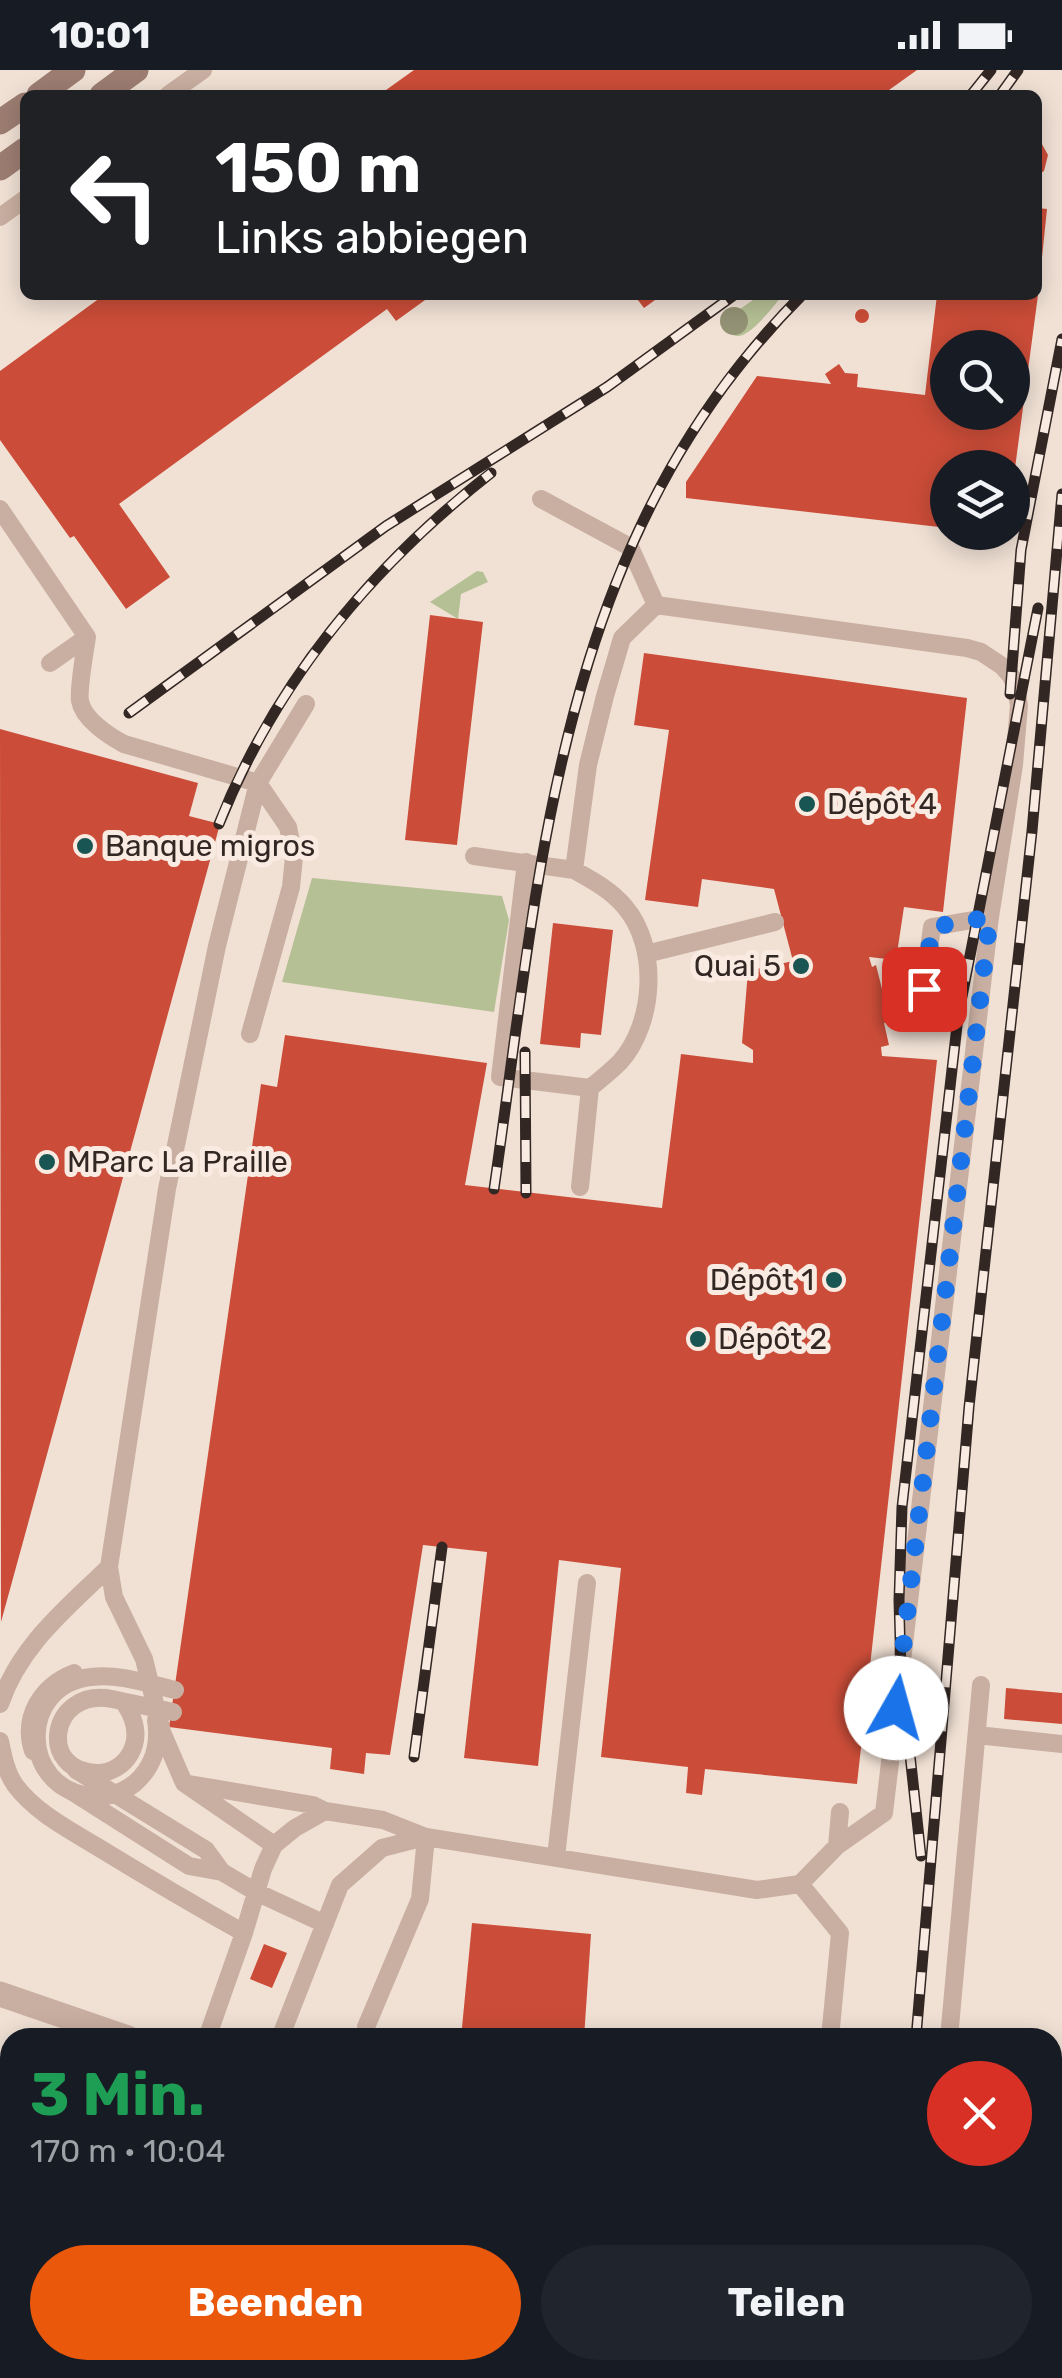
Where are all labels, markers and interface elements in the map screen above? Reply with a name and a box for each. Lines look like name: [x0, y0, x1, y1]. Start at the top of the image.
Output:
text: 10:01: [50, 12, 151, 58]
text: 150 m: [215, 127, 422, 210]
icon: left: [50, 130, 180, 260]
text: Links abbiegen: [215, 211, 529, 264]
map controls: [930, 330, 1030, 550]
button: search: [930, 330, 1030, 430]
button: layers: [930, 450, 1030, 550]
place label: Dépôt 4: [827, 786, 937, 822]
marker: Dépôt 4: [796, 793, 818, 815]
place label: Banque migros: [105, 828, 315, 864]
marker: Banque migros: [74, 835, 96, 857]
pin: [882, 947, 967, 1032]
place label: Quai 5: [694, 948, 781, 984]
marker: Quai 5: [790, 955, 812, 977]
icon: arrive: [897, 962, 952, 1017]
place label: MParc La Praille: [67, 1144, 288, 1180]
marker: MParc La Praille: [36, 1151, 58, 1173]
place label: Dépôt 1: [710, 1262, 814, 1298]
marker: Dépôt 1: [823, 1269, 845, 1291]
place label: Dépôt 2: [718, 1321, 827, 1357]
marker: Dépôt 2: [687, 1328, 709, 1350]
position arrow: [844, 1656, 948, 1760]
text: 3 Min.: [30, 2059, 205, 2130]
button: close: [927, 2061, 1032, 2166]
text: 170 m · 10:04: [30, 2132, 225, 2170]
button: Beenden: [30, 2245, 521, 2360]
button: Teilen: [541, 2245, 1032, 2360]

